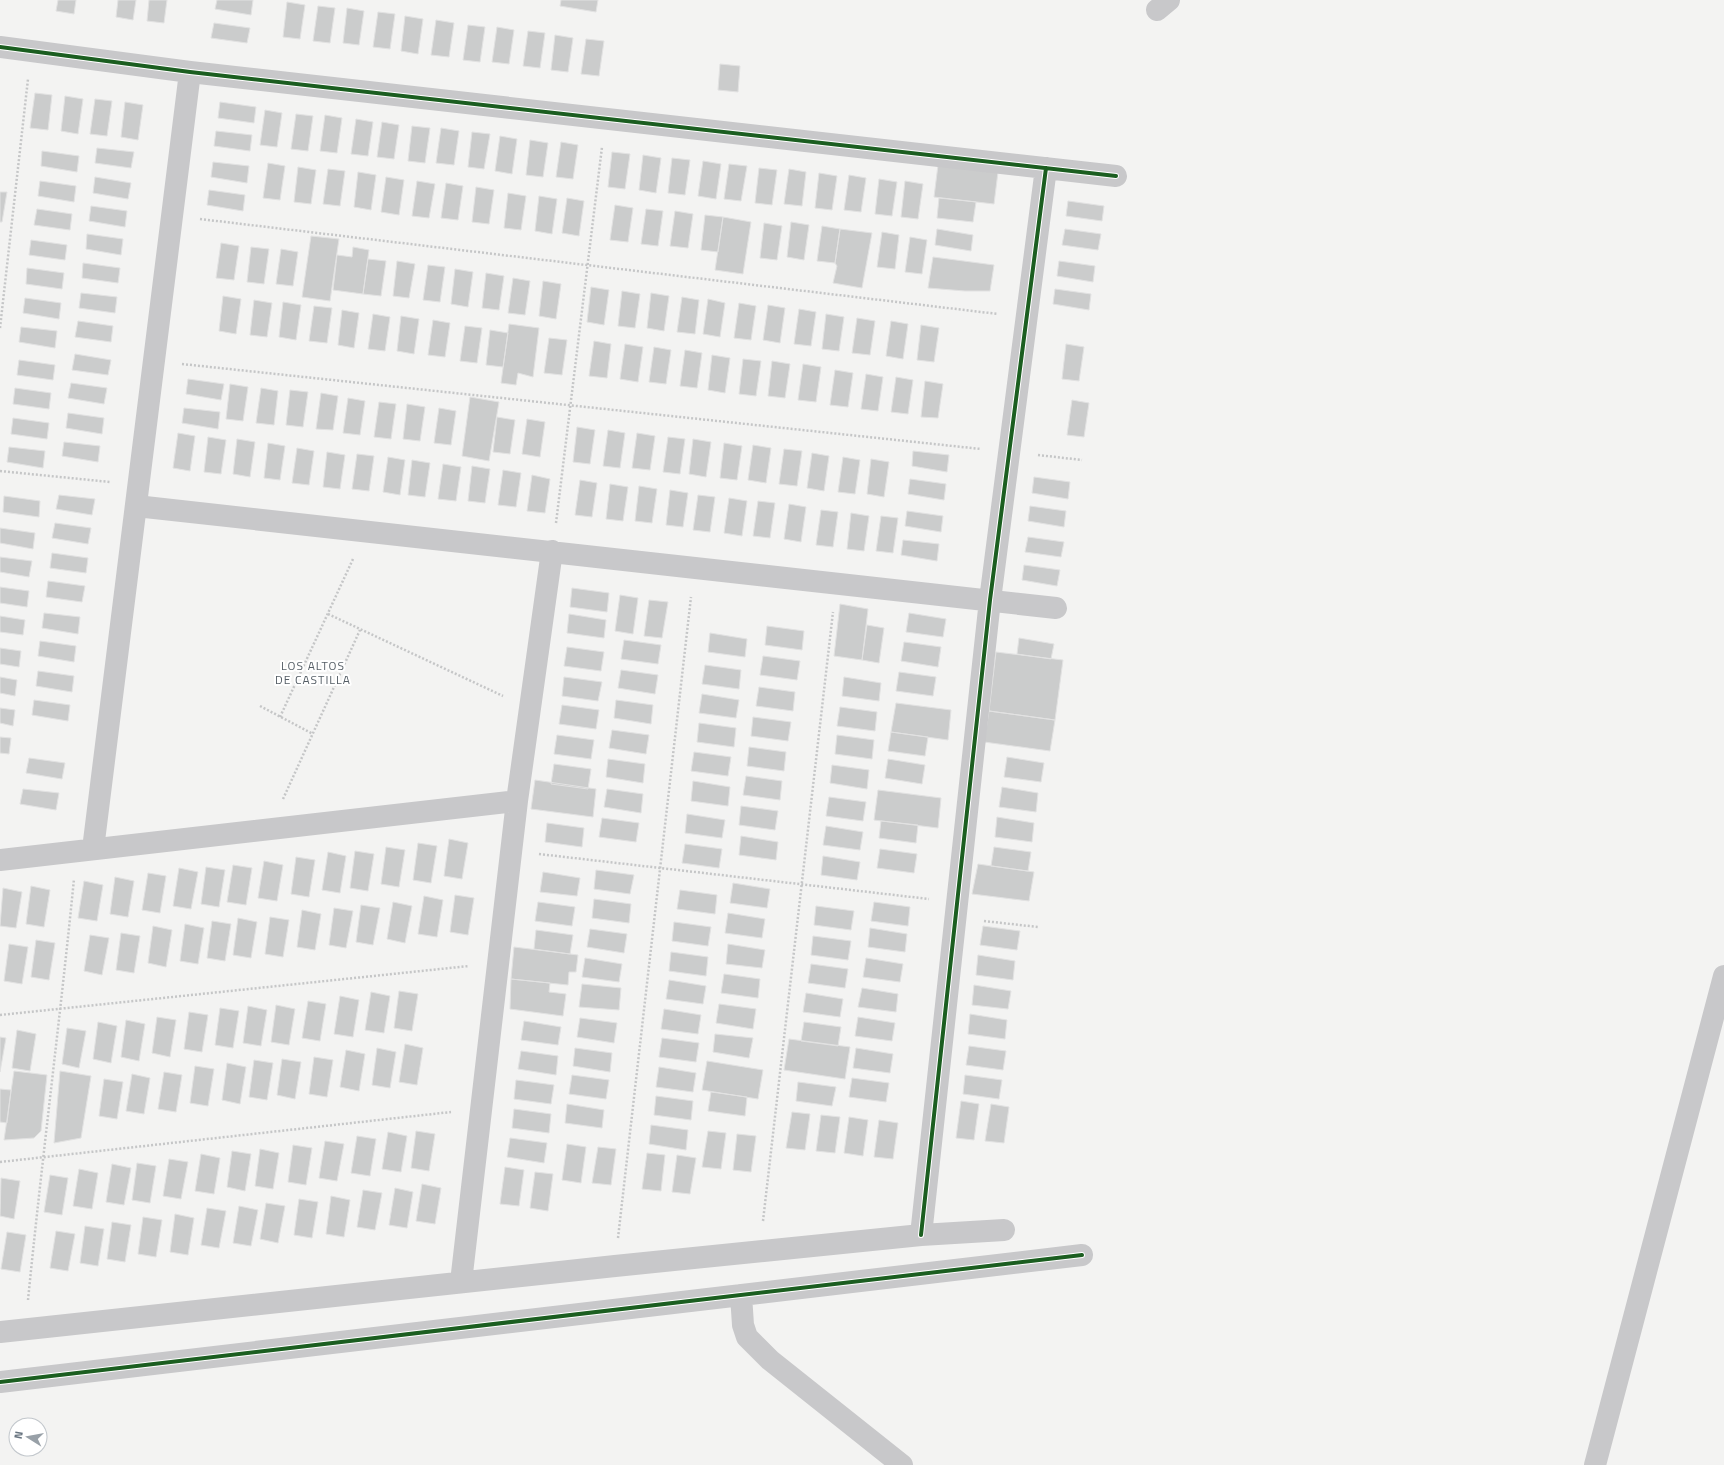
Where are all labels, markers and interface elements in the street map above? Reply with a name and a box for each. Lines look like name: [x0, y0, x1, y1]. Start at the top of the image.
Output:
district label: LOS ALTOS DE CASTILLA: [275, 656, 351, 689]
north arrow: [8, 1417, 48, 1457]
text: N: [10, 1430, 27, 1440]

